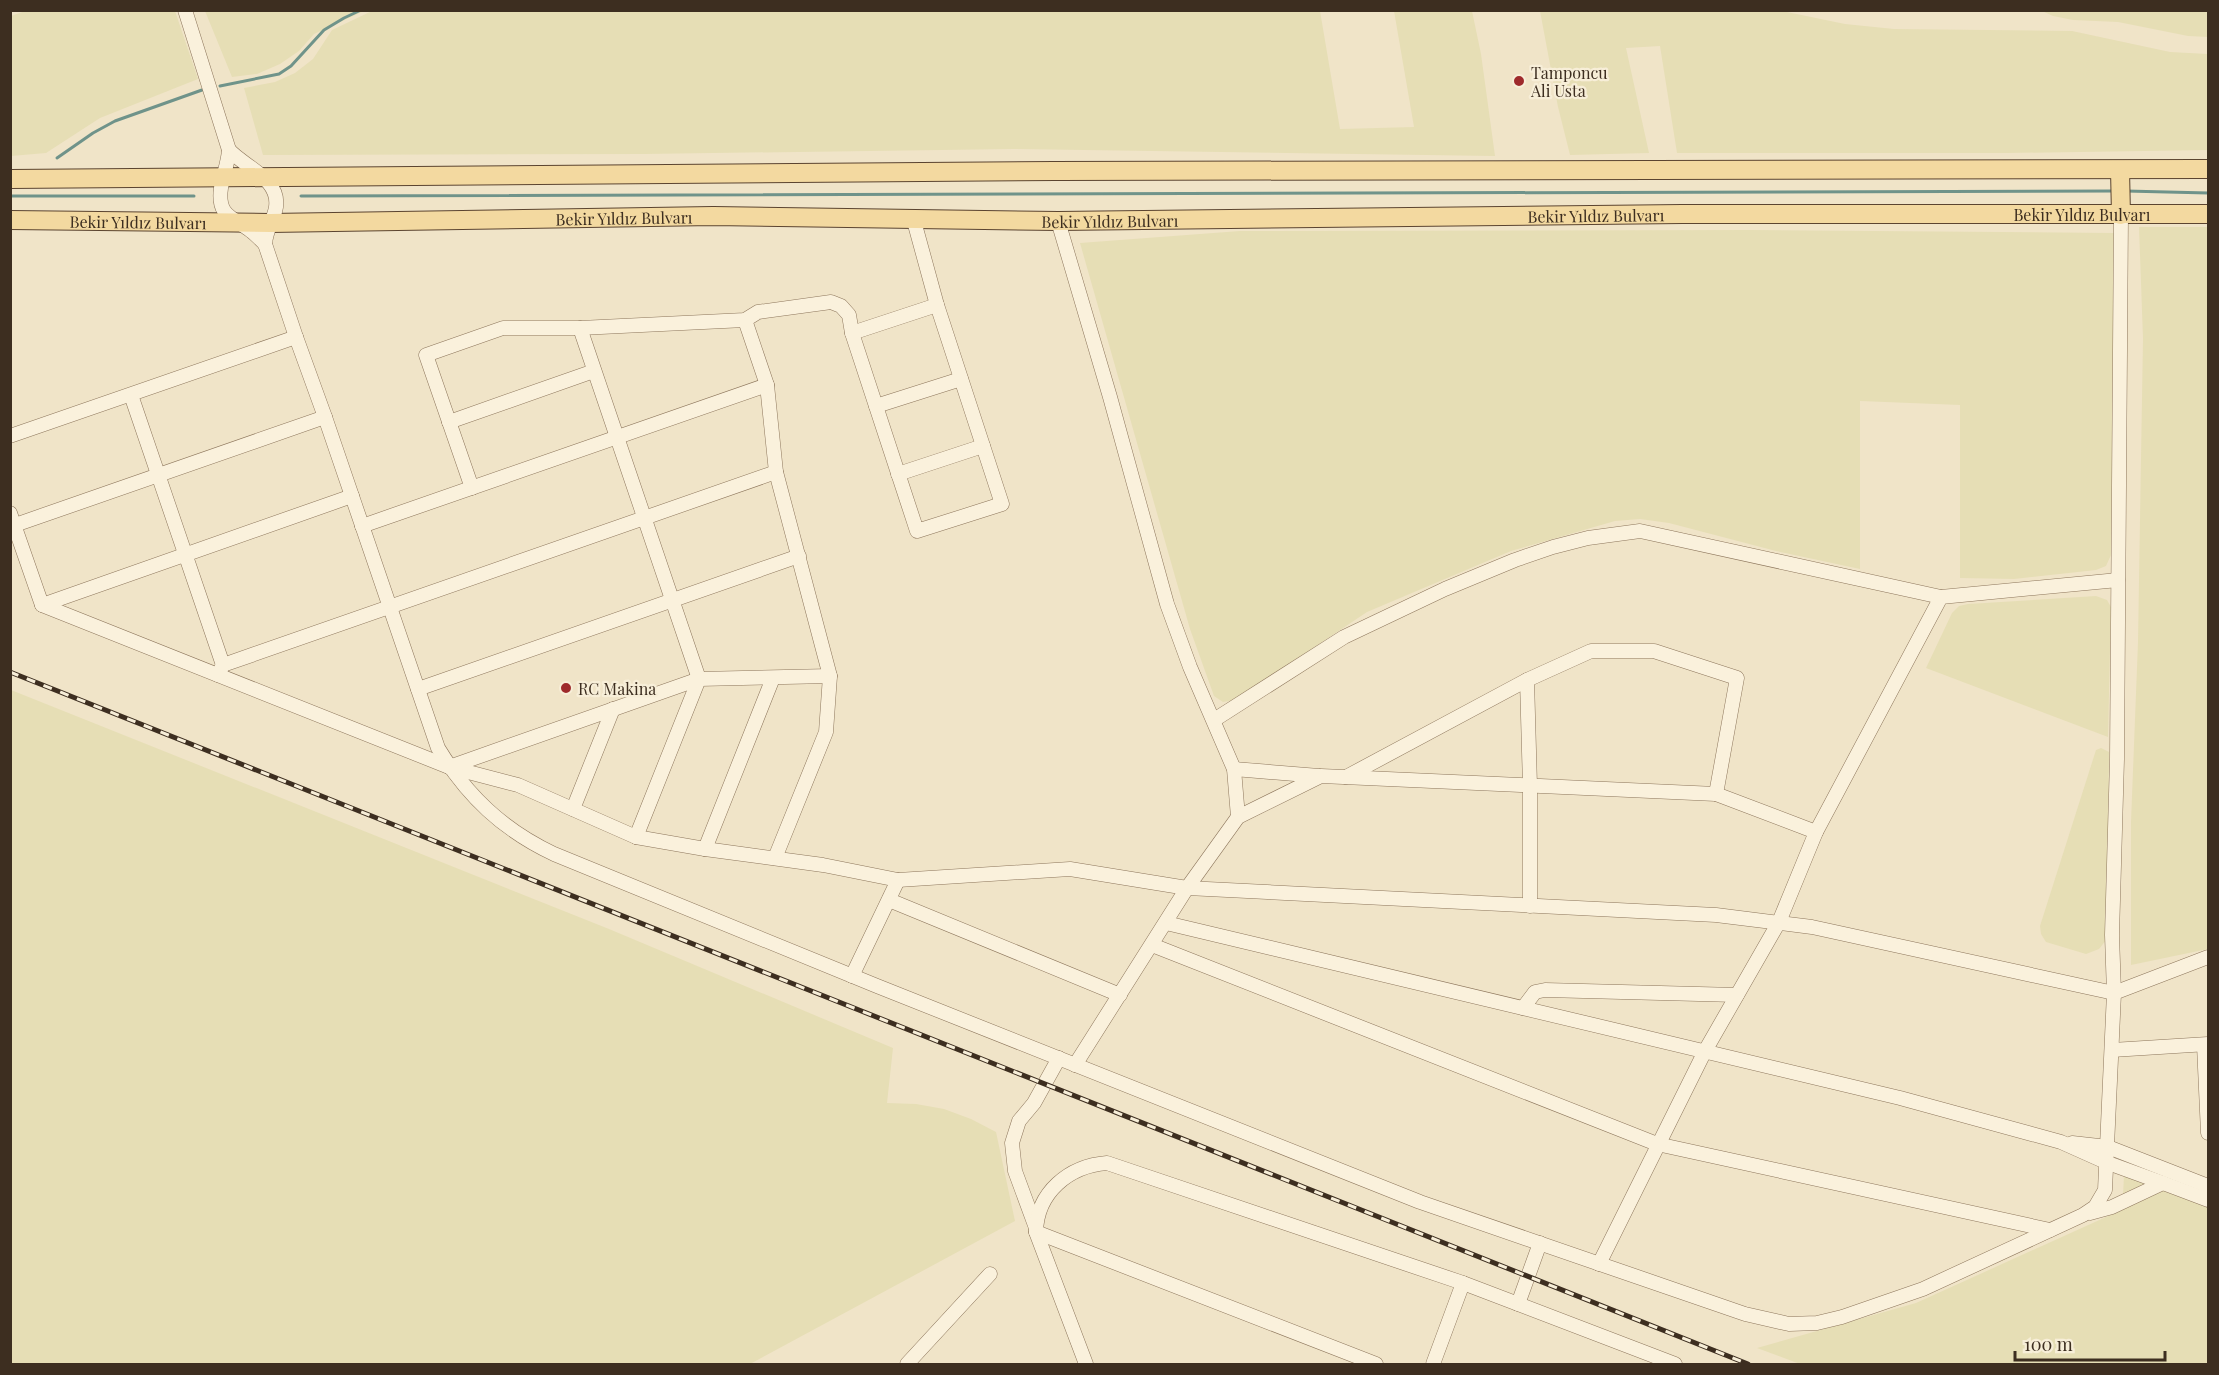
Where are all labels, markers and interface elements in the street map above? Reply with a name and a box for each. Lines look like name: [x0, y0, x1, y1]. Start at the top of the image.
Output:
place label: Tamponcu Ali Usta: [1530, 62, 1608, 101]
marker: Tamponcu Ali Usta: [1512, 74, 1526, 88]
street label: Bekir Yıldız Bulvarı: [1527, 204, 1665, 226]
street label: Bekir Yıldız Bulvarı: [2013, 204, 2151, 225]
street label: Bekir Yıldız Bulvarı: [555, 206, 693, 229]
street label: Bekir Yıldız Bulvarı: [1041, 209, 1179, 232]
street label: Bekir Yıldız Bulvarı: [69, 210, 207, 233]
place label: RC Makina: [578, 678, 656, 699]
marker: RC Makina: [559, 681, 573, 695]
scale bar: [2015, 1324, 2165, 1362]
text: 100 m: [2024, 1332, 2073, 1356]

